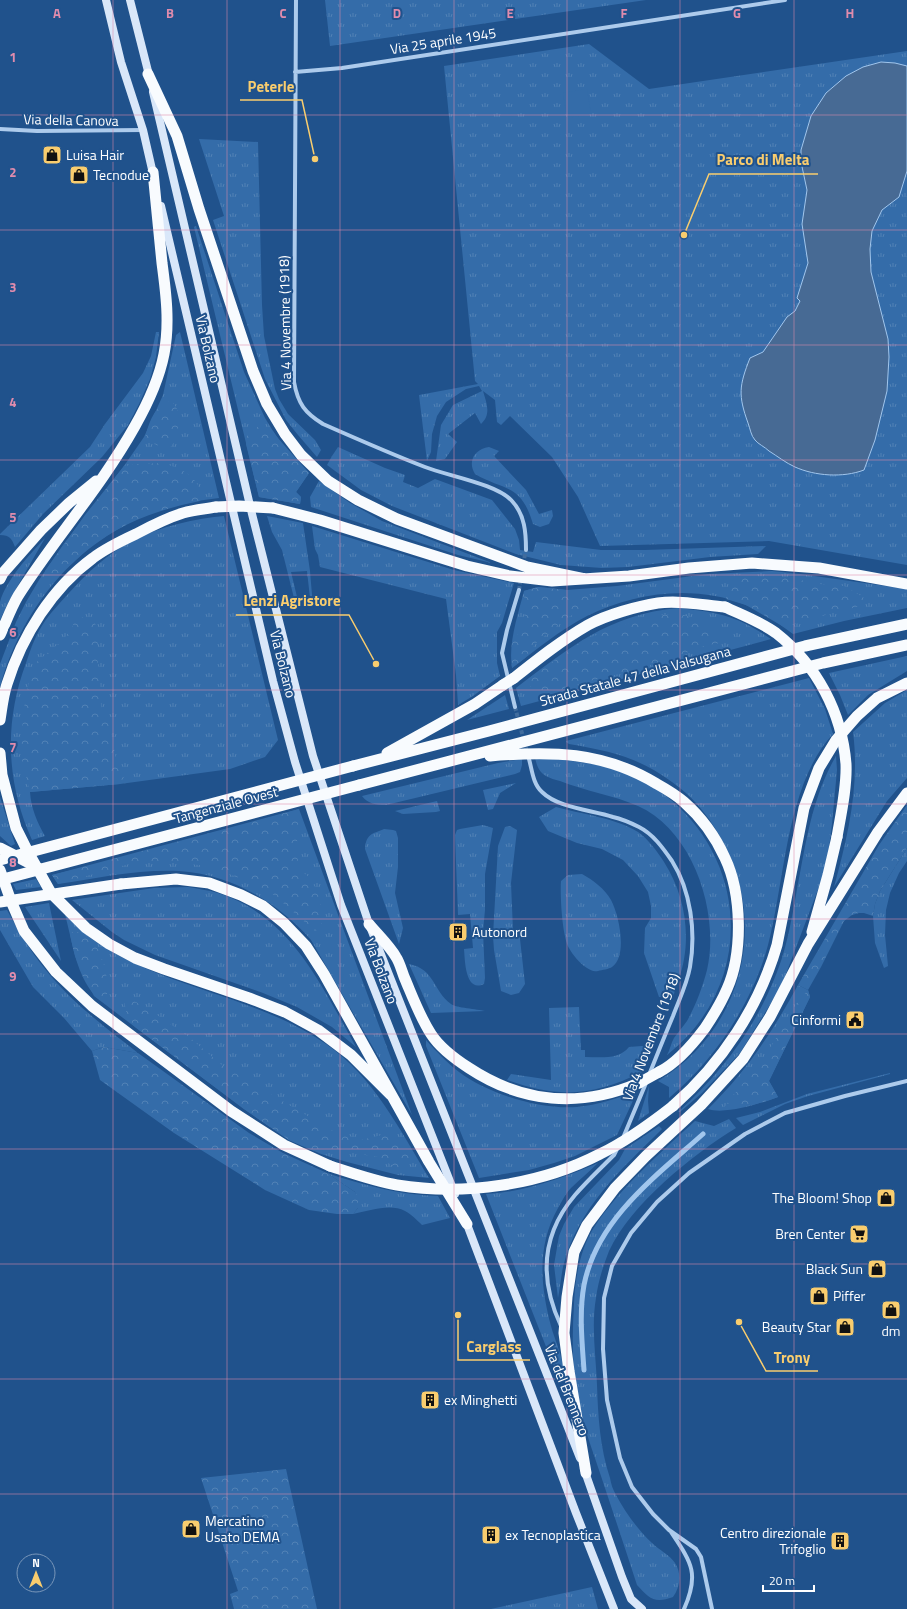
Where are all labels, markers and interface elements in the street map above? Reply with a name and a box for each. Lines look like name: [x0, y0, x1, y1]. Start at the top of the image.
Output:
text: A: [53, 3, 61, 23]
text: B: [166, 3, 174, 23]
text: C: [279, 3, 287, 23]
text: D: [393, 3, 401, 23]
text: E: [506, 3, 514, 23]
text: F: [621, 3, 628, 23]
text: G: [733, 3, 741, 23]
text: H: [846, 3, 854, 23]
street label: Via 25 aprile 1945: [388, 22, 498, 59]
text: 1: [9, 47, 17, 67]
callout: Peterle: [240, 73, 302, 100]
text: Peterle: [248, 75, 295, 98]
street label: Via della Canova: [23, 108, 119, 131]
shop icon: Luisa Hair: [41, 144, 63, 166]
place label: Luisa Hair: [66, 144, 124, 165]
callout: Parco di Melta: [709, 147, 818, 174]
text: Parco di Melta: [717, 148, 810, 171]
text: 2: [9, 162, 17, 182]
shop icon: Tecnodue: [68, 164, 90, 186]
place label: Tecnodue: [93, 164, 149, 185]
street label: Via 4 Novembre (1918): [273, 255, 296, 391]
text: 3: [9, 277, 17, 297]
street label: Via Bolzano: [191, 313, 226, 385]
text: 4: [9, 392, 17, 412]
text: 5: [9, 507, 17, 527]
callout: Lenzi Agristore: [236, 588, 349, 615]
text: Lenzi Agristore: [243, 589, 341, 612]
text: 6: [9, 622, 17, 642]
street label: Via Bolzano: [265, 628, 302, 700]
street label: Strada Statale 47 della Valsugana: [537, 640, 733, 711]
text: 7: [9, 737, 17, 757]
street label: Tangenziale Ovest: [172, 781, 280, 828]
text: 8: [9, 852, 17, 872]
building icon: Autonord: [447, 921, 469, 943]
place label: Autonord: [472, 921, 527, 942]
street label: Via Bolzano: [359, 935, 404, 1007]
text: 9: [9, 966, 17, 986]
street label: Via 4 Novembre (1918): [616, 970, 685, 1104]
place label: Cinformi: [791, 1009, 841, 1030]
public building icon: Cinformi: [844, 1009, 866, 1031]
place label: The Bloom! Shop: [772, 1187, 872, 1208]
shop icon: The Bloom! Shop: [875, 1187, 897, 1209]
place label: Bren Center: [775, 1223, 845, 1244]
supermarket icon: Bren Center: [848, 1223, 870, 1245]
place label: Black Sun: [806, 1258, 863, 1279]
shop icon: Black Sun: [866, 1258, 888, 1280]
shop icon: Piffer: [808, 1285, 830, 1307]
place label: Piffer: [833, 1285, 866, 1306]
shop icon: dm: [880, 1299, 902, 1321]
place label: Beauty Star: [762, 1316, 831, 1337]
shop icon: Beauty Star: [834, 1316, 856, 1338]
place label: dm: [881, 1320, 901, 1341]
callout: Carglass: [458, 1333, 530, 1360]
text: Carglass: [466, 1335, 522, 1358]
street label: Via del Brennero: [540, 1341, 595, 1439]
callout: Trony: [766, 1344, 818, 1371]
text: Trony: [774, 1346, 811, 1369]
building icon: ex Minghetti: [419, 1389, 441, 1411]
place label: ex Minghetti: [444, 1389, 517, 1410]
place label: Mercatino Usato DEMA: [205, 1510, 280, 1547]
shop icon: Mercatino Usato DEMA: [180, 1518, 202, 1540]
place label: Centro direzionale Trifoglio: [720, 1522, 826, 1559]
building icon: ex Tecnoplastica: [480, 1524, 502, 1546]
place label: ex Tecnoplastica: [505, 1524, 601, 1545]
building icon: Centro direzionale Trifoglio: [829, 1530, 851, 1552]
north arrow: [16, 1553, 56, 1593]
text: N: [32, 1555, 40, 1571]
scale bar: [763, 1567, 814, 1593]
text: 20 m: [769, 1571, 795, 1590]

